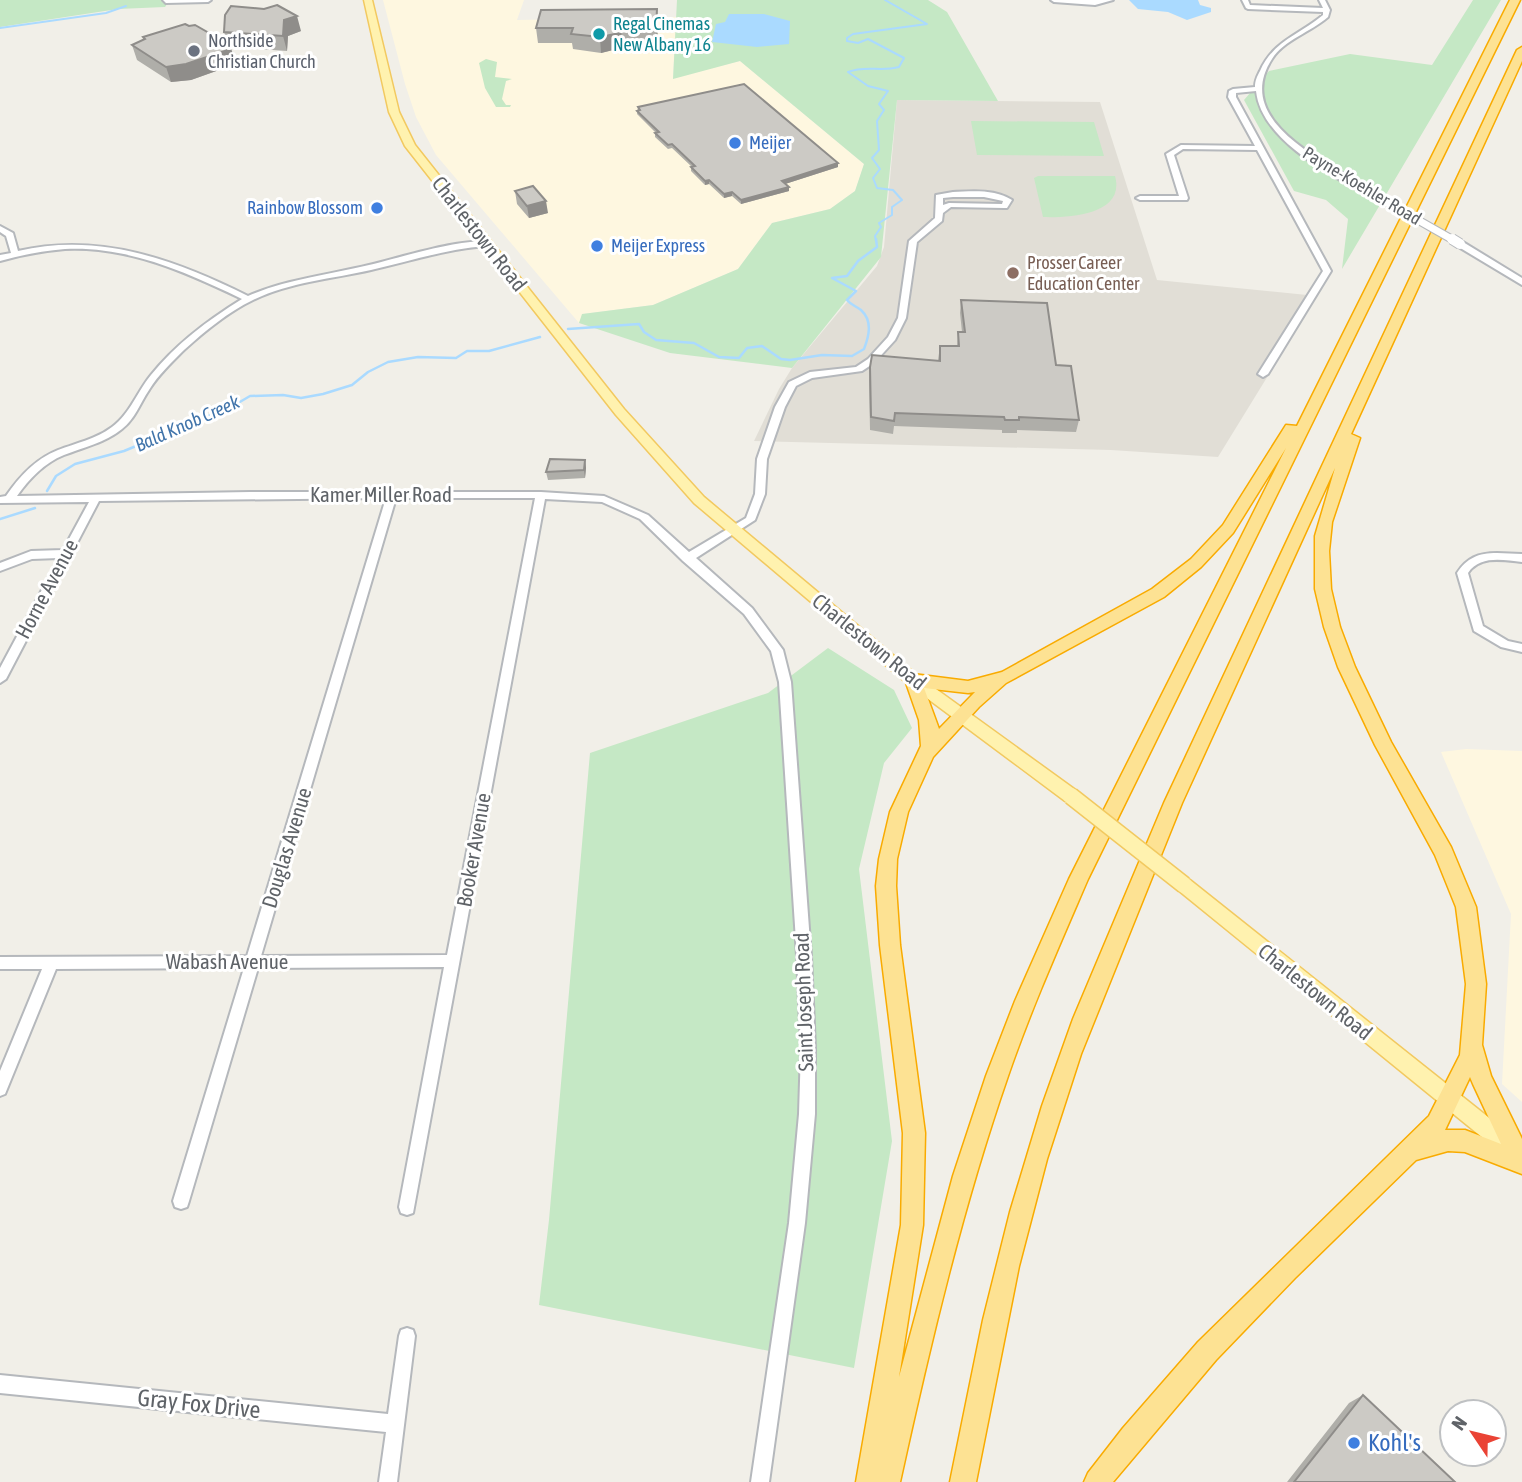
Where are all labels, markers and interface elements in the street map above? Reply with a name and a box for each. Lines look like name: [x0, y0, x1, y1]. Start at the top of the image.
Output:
place label: Regal Cinemas New Albany 16: [613, 13, 711, 55]
marker: Regal Cinemas New Albany 16: [591, 26, 607, 42]
place label: Northside Christian Church: [208, 30, 316, 72]
marker: Northside Christian Church: [186, 43, 202, 59]
place label: Meijer: [749, 132, 792, 153]
marker: Meijer: [727, 135, 743, 151]
street label: Payne-Koehler Road: [1299, 142, 1425, 229]
street label: Charlestown Road: [428, 171, 532, 296]
place label: Rainbow Blossom: [247, 197, 363, 218]
marker: Rainbow Blossom: [369, 200, 385, 216]
place label: Meijer Express: [611, 235, 705, 256]
marker: Meijer Express: [589, 238, 605, 254]
place label: Prosser Career Education Center: [1027, 252, 1140, 294]
marker: Prosser Career Education Center: [1005, 265, 1021, 281]
water label: Bald Knob Creek: [131, 390, 243, 456]
street label: Kamer Miller Road: [310, 482, 452, 506]
street label: Horne Avenue: [10, 535, 82, 642]
street label: Charlestown Road: [808, 588, 931, 694]
street label: Douglas Avenue: [256, 785, 316, 911]
street label: Booker Avenue: [451, 791, 495, 909]
street label: Saint Joseph Road: [789, 932, 817, 1072]
street label: Charlestown Road: [1254, 938, 1377, 1044]
street label: Wabash Avenue: [166, 949, 288, 973]
street label: Gray Fox Drive: [136, 1384, 262, 1423]
north arrow: [1438, 1398, 1508, 1468]
text: N: [1447, 1412, 1471, 1434]
place label: Kohl's: [1368, 1429, 1421, 1456]
marker: Kohl's: [1346, 1435, 1362, 1451]

